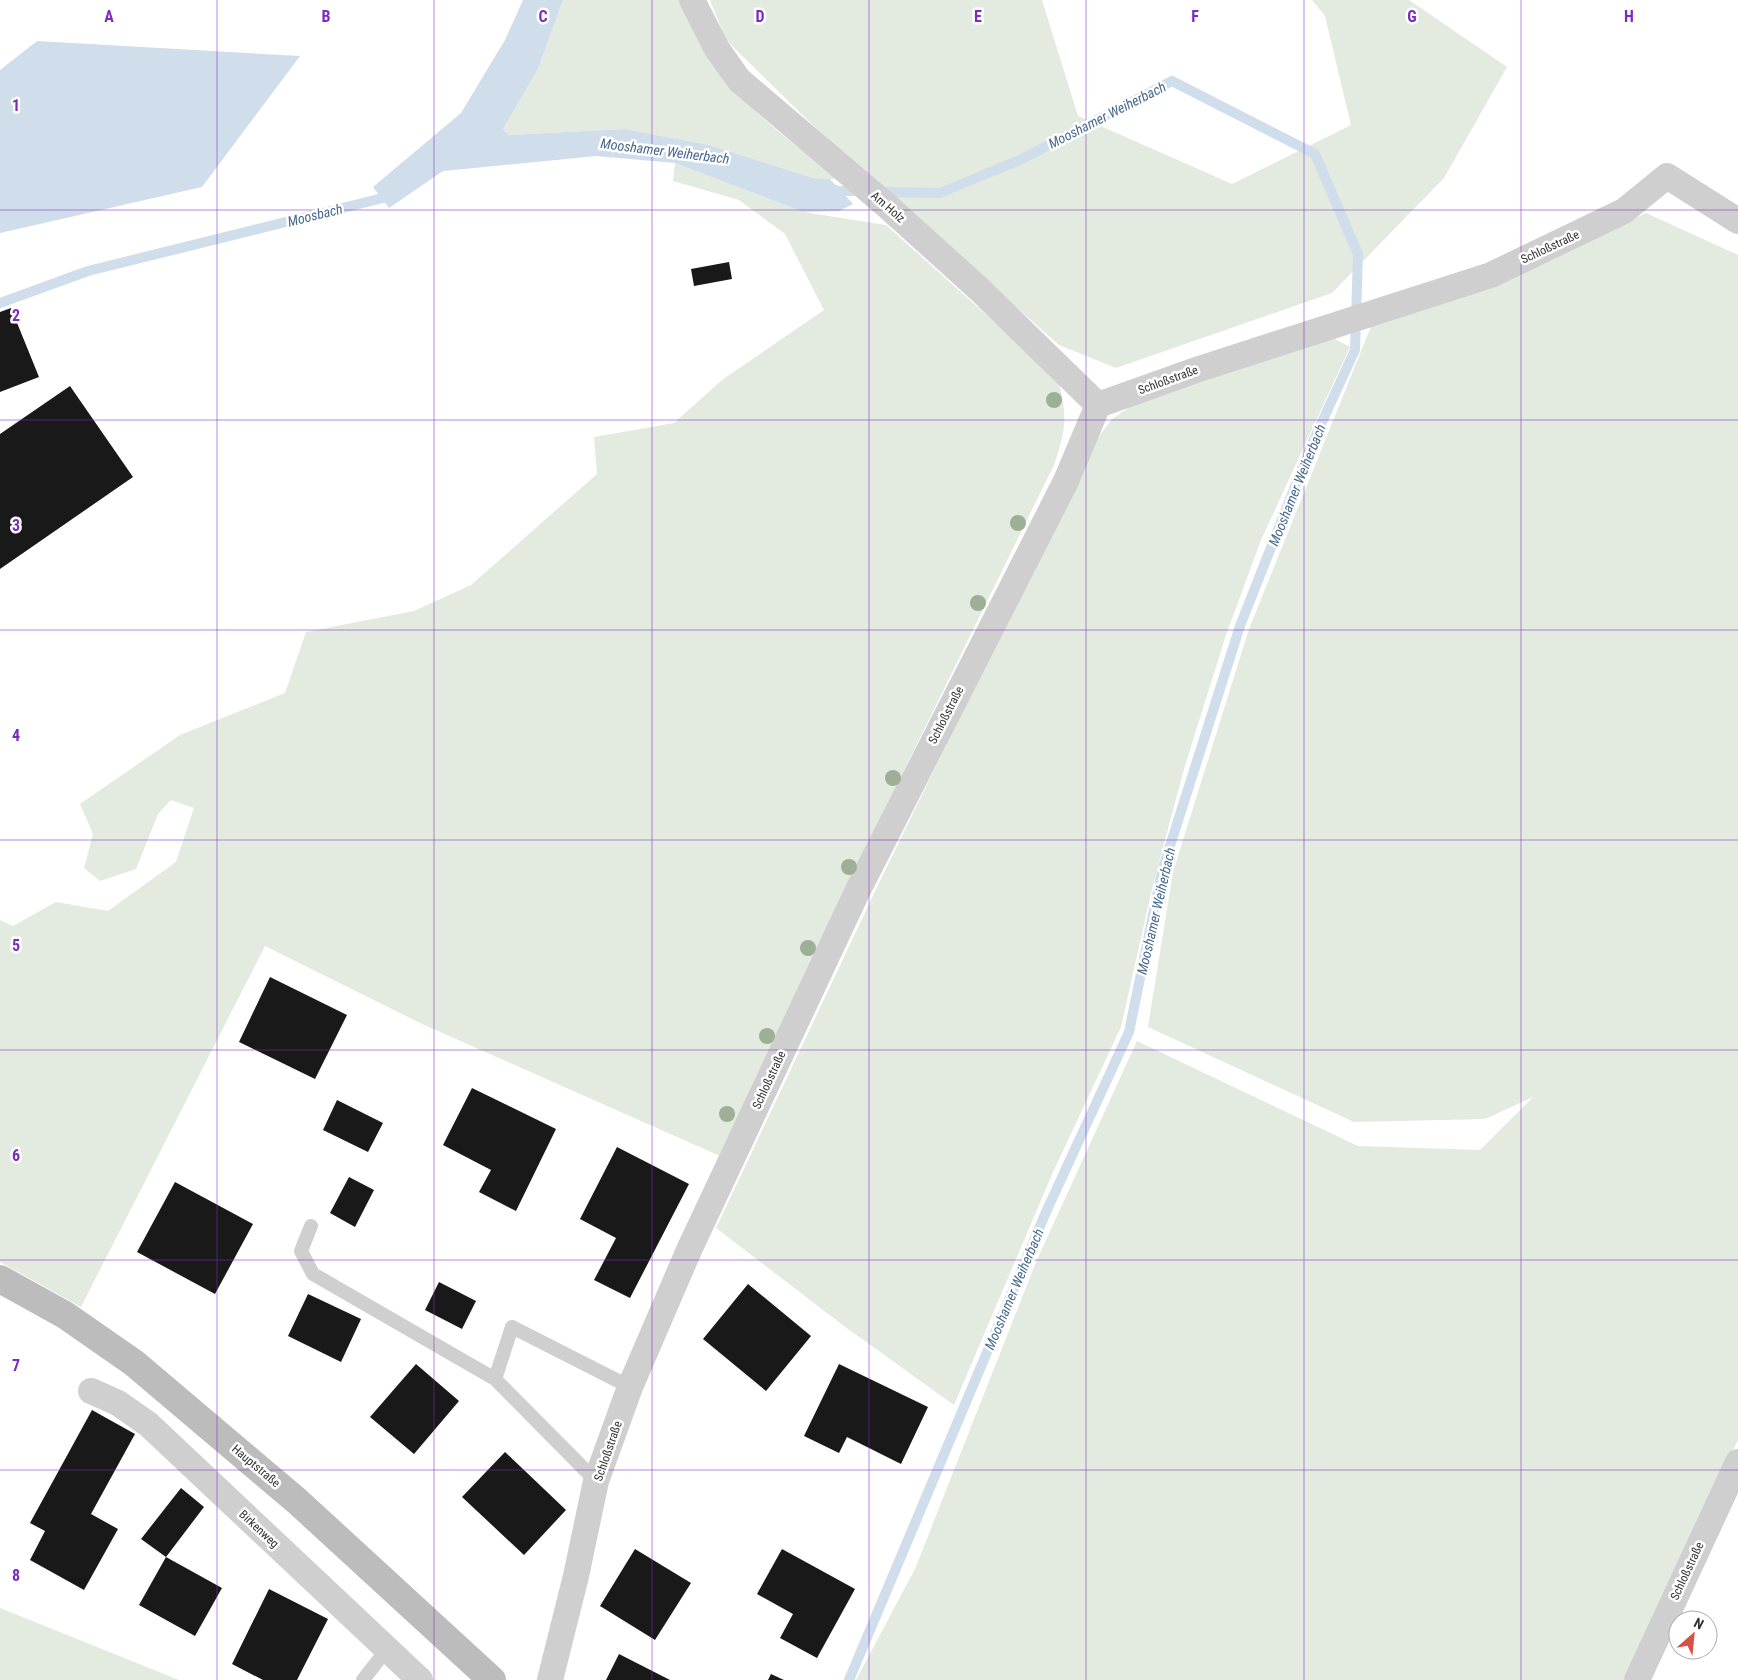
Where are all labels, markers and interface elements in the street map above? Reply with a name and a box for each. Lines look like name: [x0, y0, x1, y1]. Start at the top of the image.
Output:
text: A: [104, 7, 114, 26]
text: B: [322, 7, 331, 26]
text: C: [538, 7, 548, 26]
text: D: [755, 7, 765, 26]
text: E: [974, 7, 982, 26]
text: F: [1191, 7, 1199, 26]
text: G: [1407, 7, 1417, 26]
text: H: [1624, 7, 1634, 26]
water label: Mooshamer Weiherbach: [1046, 78, 1168, 152]
text: 1: [12, 96, 20, 115]
water label: Mooshamer Weiherbach: [600, 135, 730, 167]
street label: Am Holz: [868, 189, 908, 225]
water label: Moosbach: [286, 200, 344, 230]
street label: Schloßstraße: [1519, 227, 1582, 267]
text: 2: [12, 306, 20, 325]
street label: Schloßstraße: [1136, 363, 1200, 397]
water label: Mooshamer Weiherbach: [1265, 422, 1329, 548]
text: 3: [12, 516, 20, 535]
street label: Schloßstraße: [926, 684, 967, 746]
text: 4: [12, 726, 20, 745]
water label: Mooshamer Weiherbach: [1134, 846, 1178, 976]
text: 5: [12, 936, 20, 955]
street label: Schloßstraße: [749, 1048, 789, 1111]
text: 6: [12, 1146, 20, 1165]
water label: Mooshamer Weiherbach: [981, 1226, 1047, 1352]
text: 7: [12, 1356, 20, 1375]
street label: Schloßstraße: [591, 1419, 625, 1483]
street label: Hauptstraße: [229, 1442, 283, 1490]
street label: Birkenweg: [236, 1507, 282, 1551]
street label: Schloßstraße: [1667, 1539, 1707, 1602]
text: 8: [12, 1566, 20, 1585]
north arrow: [1668, 1610, 1718, 1660]
text: N: [1691, 1614, 1706, 1632]

